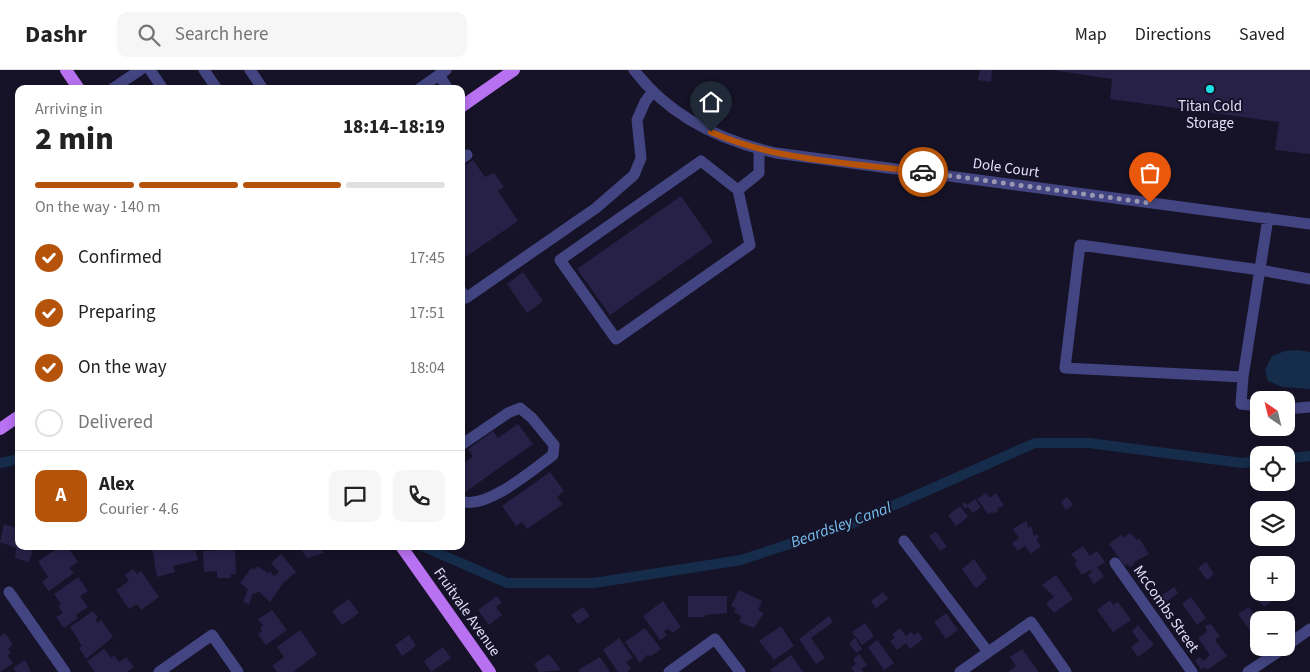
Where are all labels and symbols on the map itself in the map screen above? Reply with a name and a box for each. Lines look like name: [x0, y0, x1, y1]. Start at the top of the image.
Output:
pin: [690, 81, 732, 132]
marker: Titan Cold Storage: [1204, 83, 1216, 95]
place label: Titan Cold Storage: [1178, 96, 1242, 134]
courier: [898, 147, 948, 197]
pin: [1129, 152, 1171, 203]
street label: Dole Court: [971, 153, 1041, 183]
north arrow: [1250, 391, 1295, 436]
water label: Beardsley Canal: [788, 497, 894, 553]
street label: McCombs Street: [1128, 561, 1204, 657]
street label: Fruitvale Avenue: [429, 563, 505, 661]

